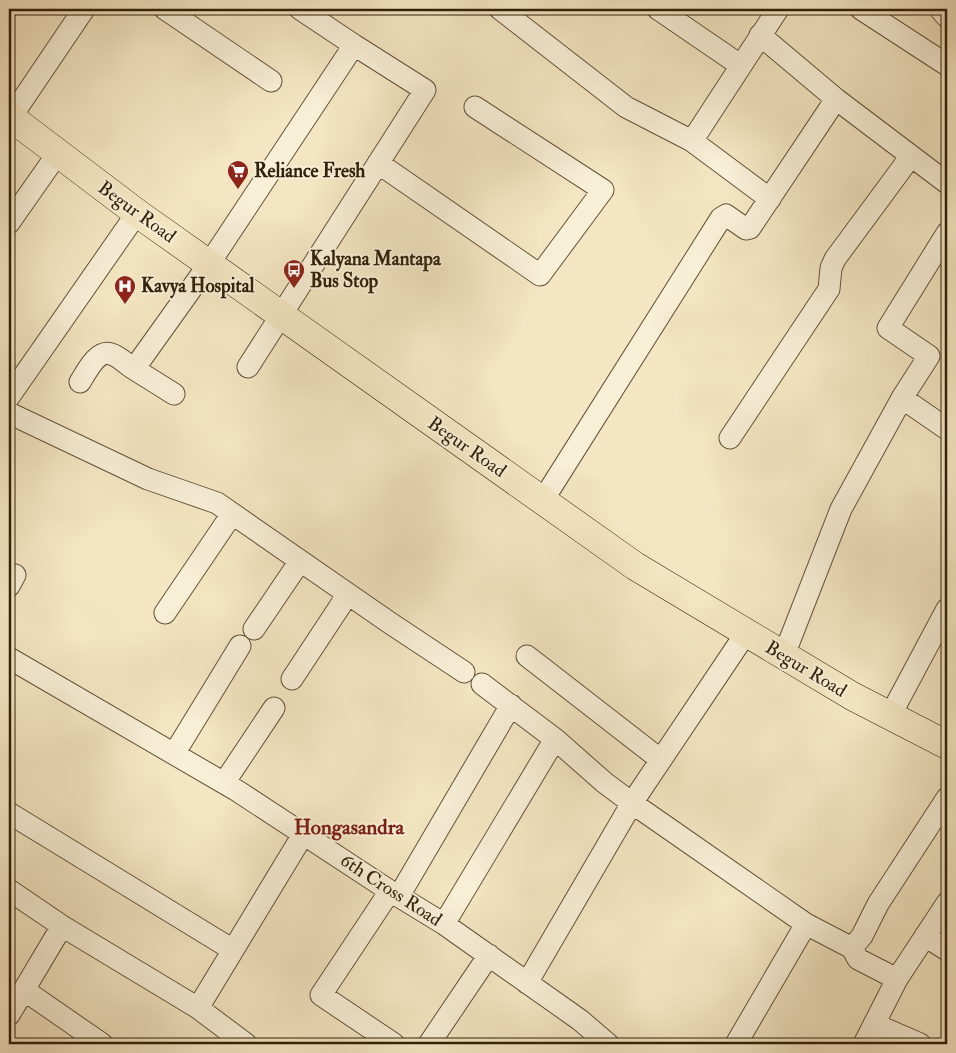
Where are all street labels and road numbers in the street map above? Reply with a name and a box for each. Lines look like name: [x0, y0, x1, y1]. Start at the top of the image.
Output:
street label: Begur Road: [93, 176, 181, 249]
street label: Begur Road: [423, 411, 511, 483]
street label: Begur Road: [761, 635, 852, 703]
street label: 6th Cross Road: [336, 848, 447, 932]

